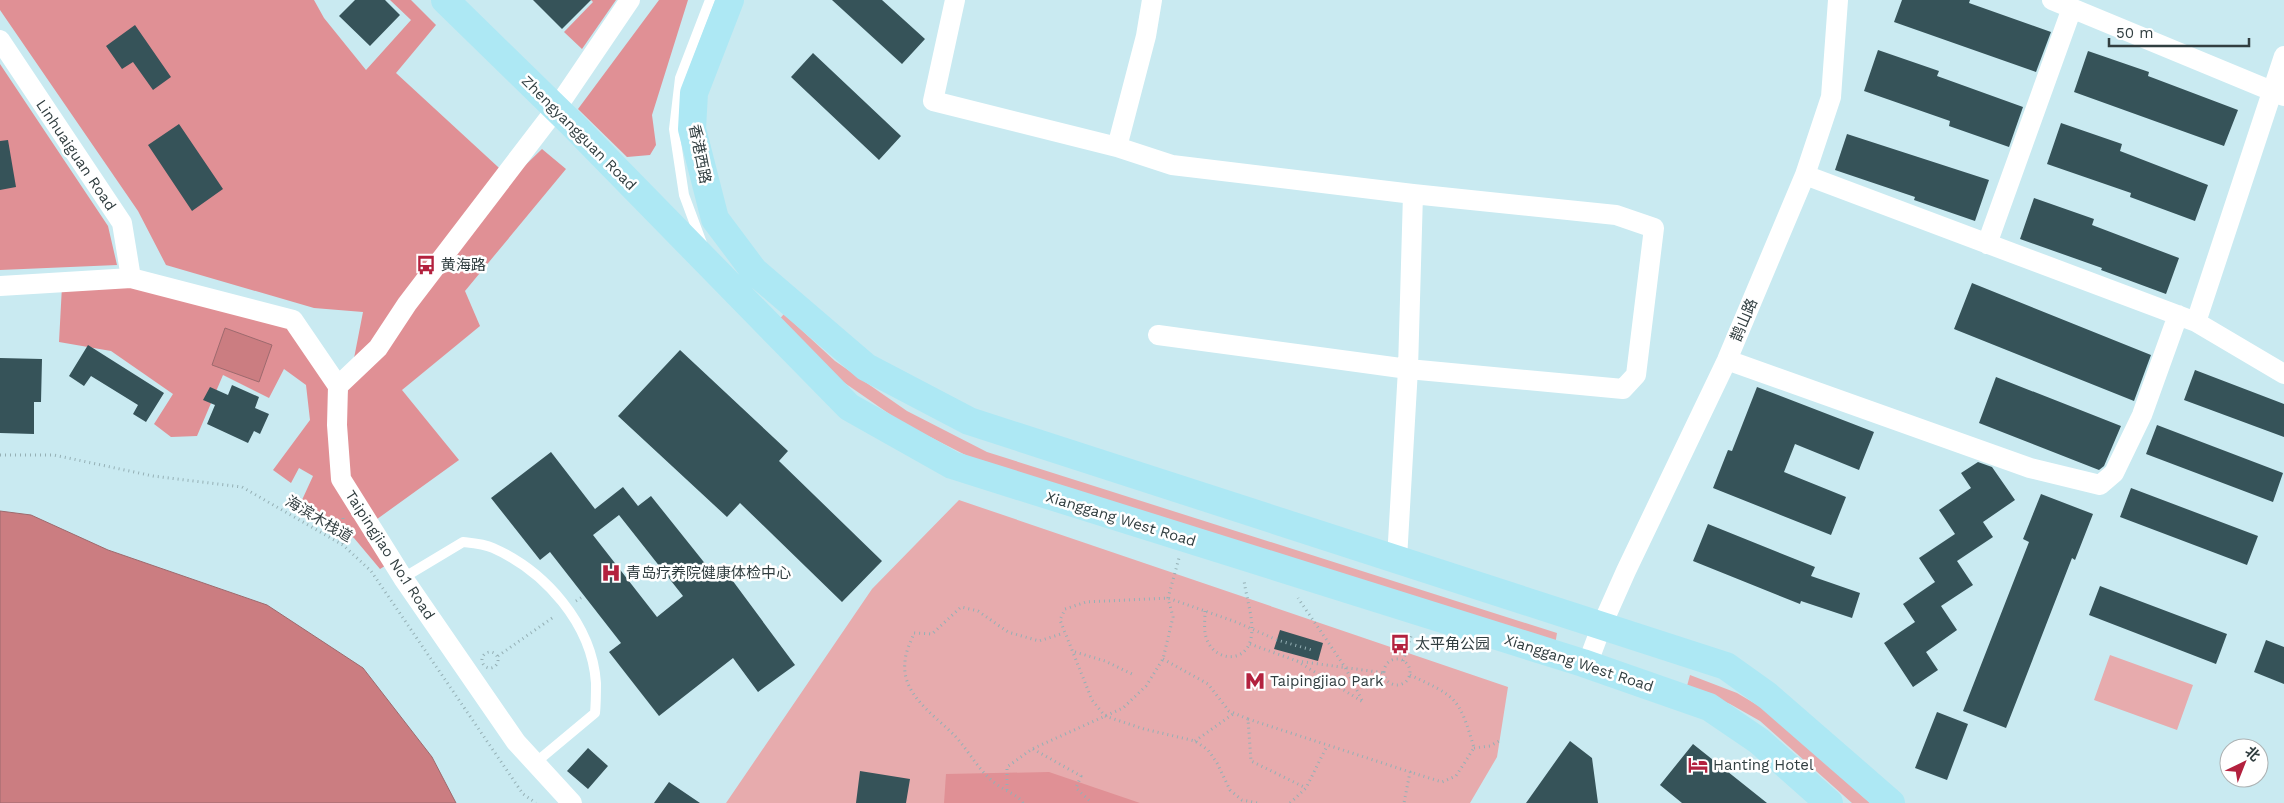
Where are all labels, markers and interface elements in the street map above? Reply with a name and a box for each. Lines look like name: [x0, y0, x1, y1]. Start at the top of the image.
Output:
scale bar: [2109, 15, 2249, 47]
text: 50 m: [2116, 24, 2153, 42]
street label: Zhengyangguan Road: [518, 72, 640, 194]
street label: Linhuaiguan Road: [32, 96, 120, 214]
street label: 香港西路: [685, 123, 715, 185]
bus stop icon: 黄海路: [415, 254, 437, 276]
place label: 黄海路: [441, 256, 486, 274]
street label: 鹊山路: [1727, 296, 1761, 344]
street label: Taipingjiao No.1 Road: [341, 487, 439, 623]
street label: Xianggang West Road: [1044, 488, 1198, 550]
street label: 海滨木栈道: [282, 492, 356, 546]
hospital icon: 青岛疗养院健康体检中心: [600, 562, 622, 584]
place label: 青岛疗养院健康体检中心: [626, 564, 791, 582]
street label: Xianggang West Road: [1502, 630, 1656, 696]
bus stop icon: 太平角公园: [1389, 633, 1411, 655]
place label: 太平角公园: [1415, 635, 1490, 653]
metro station icon: Taipingjiao Park: [1244, 670, 1266, 692]
place label: Taipingjiao Park: [1270, 672, 1384, 690]
north arrow: [2219, 738, 2269, 788]
text: 北: [2242, 743, 2263, 764]
hotel icon: Hanting Hotel: [1687, 754, 1709, 776]
place label: Hanting Hotel: [1713, 756, 1814, 774]

